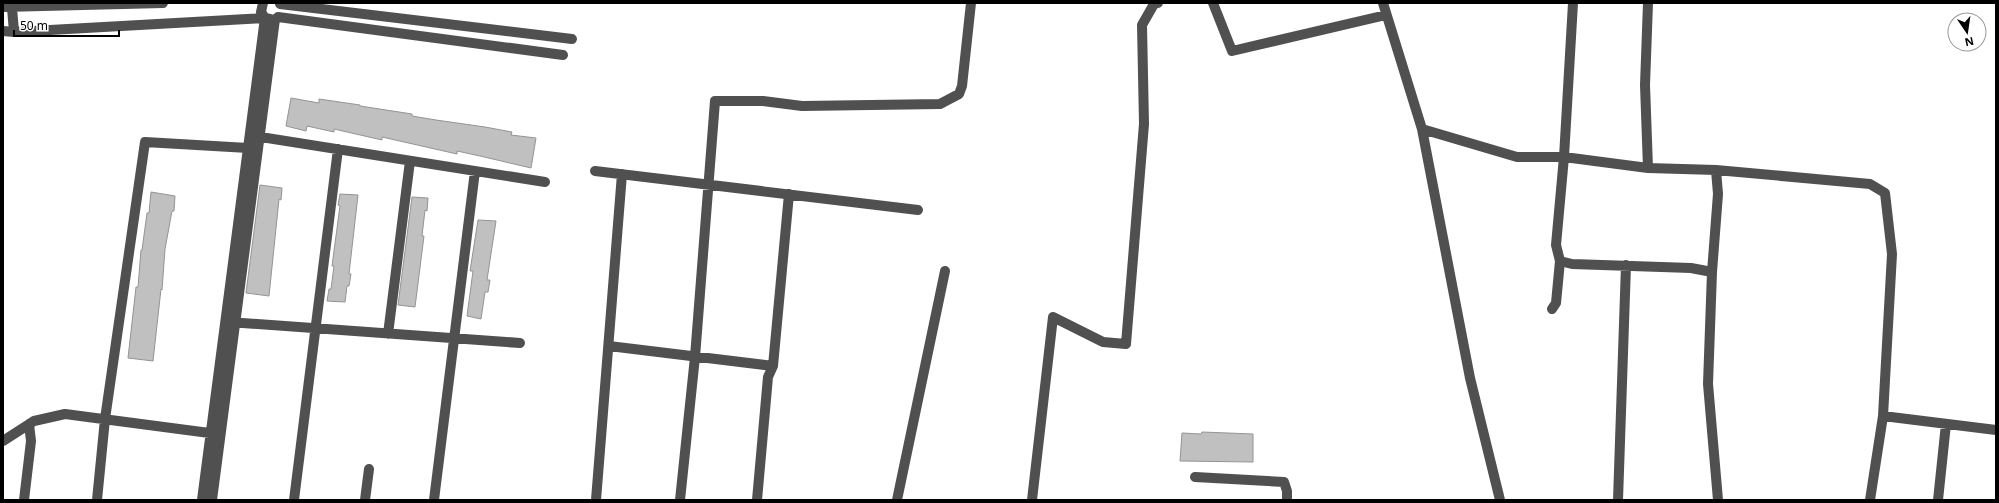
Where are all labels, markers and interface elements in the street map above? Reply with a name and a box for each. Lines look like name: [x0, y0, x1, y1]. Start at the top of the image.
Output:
scale bar: [14, 12, 119, 38]
north arrow: [1947, 12, 1987, 52]
text: 50 m: [20, 17, 48, 34]
text: N: [1963, 34, 1975, 51]

